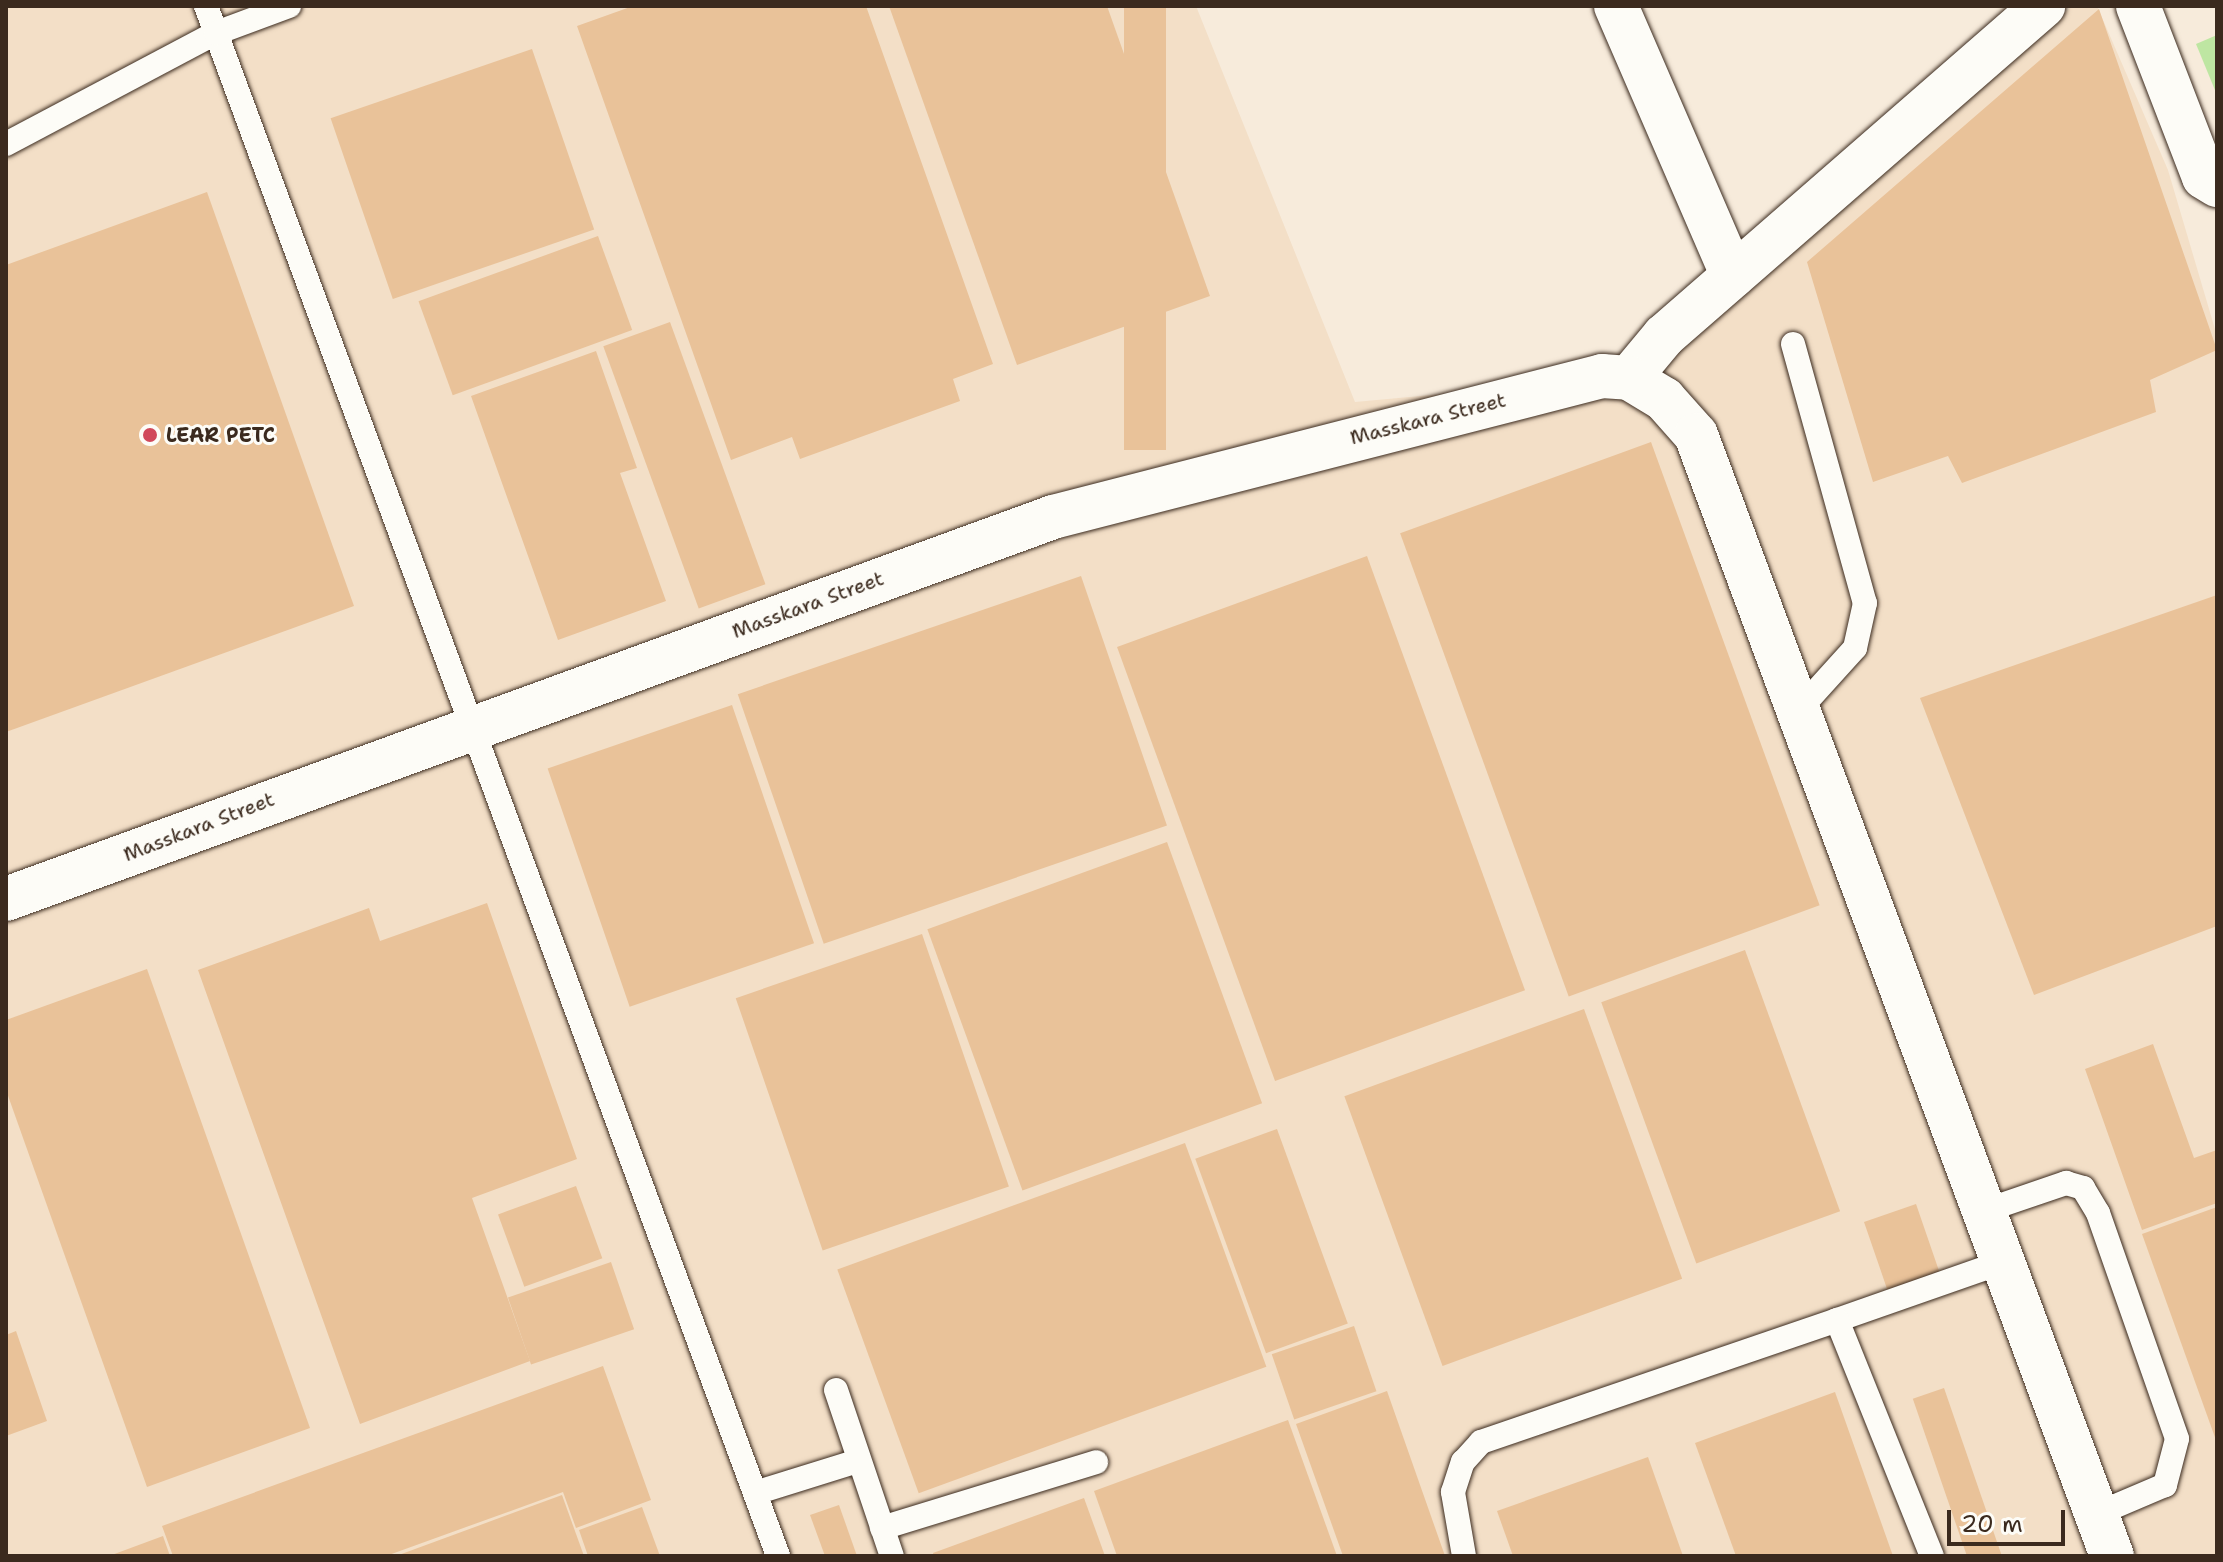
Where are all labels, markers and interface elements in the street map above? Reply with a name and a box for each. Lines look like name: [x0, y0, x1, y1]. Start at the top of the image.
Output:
street label: Masskara Street: [1348, 388, 1508, 450]
place label: LEAR PETC: [166, 423, 275, 447]
marker: LEAR PETC: [141, 426, 159, 444]
street label: Masskara Street: [729, 566, 887, 644]
street label: Masskara Street: [120, 787, 278, 867]
scale bar: [1951, 1494, 2069, 1544]
text: 20 m: [1961, 1508, 2023, 1540]

